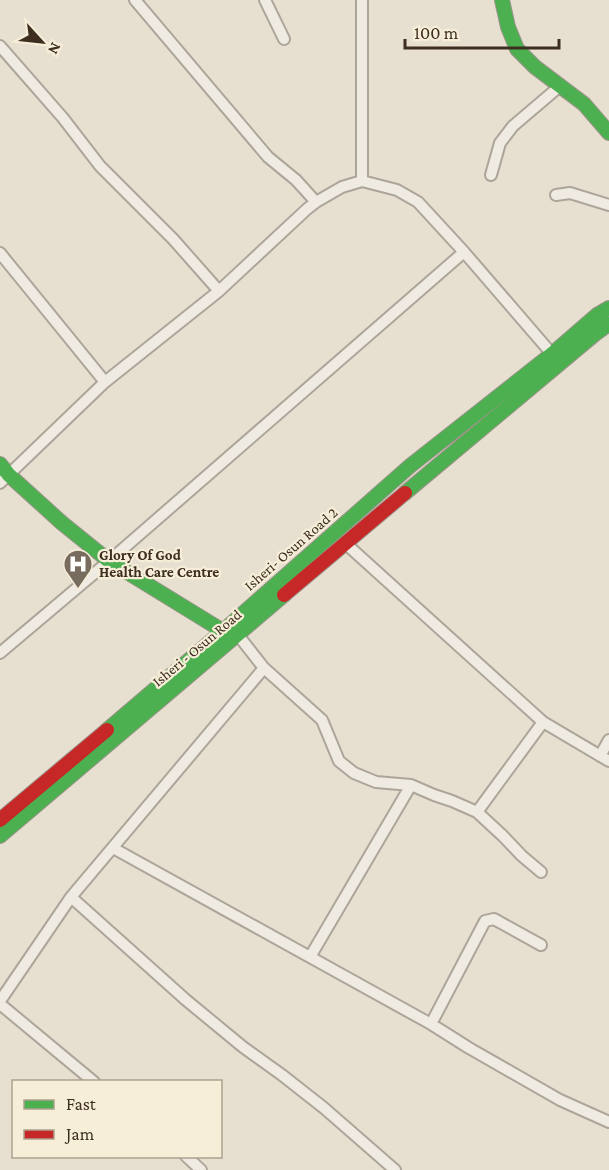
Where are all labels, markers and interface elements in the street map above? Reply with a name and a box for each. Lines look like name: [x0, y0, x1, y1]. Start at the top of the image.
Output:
north arrow: [12, 12, 72, 72]
scale bar: [405, 12, 560, 50]
text: 100 m: [414, 23, 459, 43]
text: N: [45, 40, 65, 57]
street label: Isheri- Osun Road 2: [241, 504, 341, 594]
place label: Glory Of God Health Care Centre: [99, 547, 219, 580]
hospital icon: Glory Of God Health Care Centre: [62, 548, 94, 590]
street label: Isheri - Osun Road: [149, 606, 245, 690]
legend: [12, 1080, 222, 1158]
text: Fast: [66, 1094, 97, 1114]
text: Jam: [64, 1124, 95, 1144]

